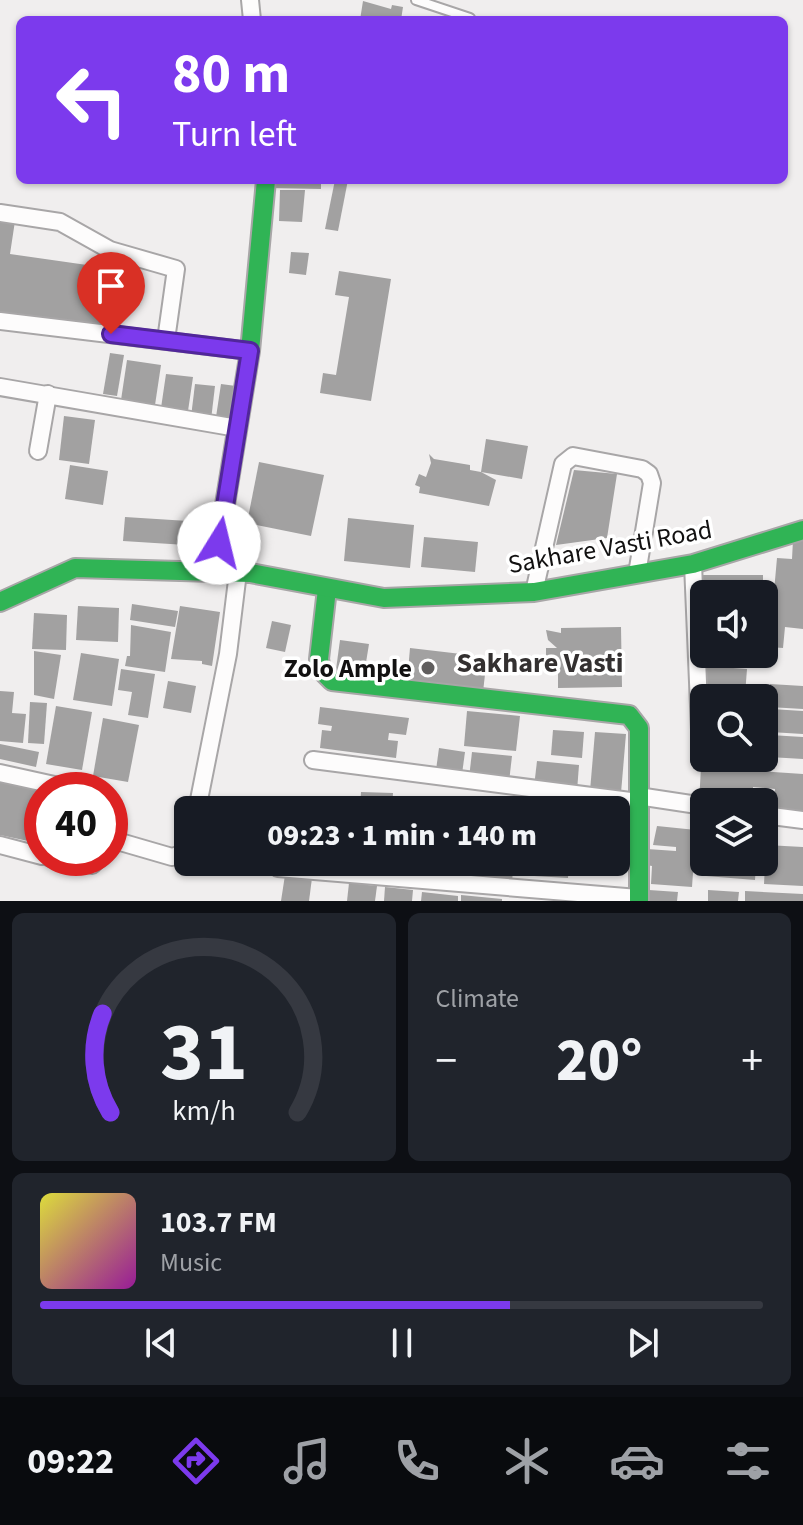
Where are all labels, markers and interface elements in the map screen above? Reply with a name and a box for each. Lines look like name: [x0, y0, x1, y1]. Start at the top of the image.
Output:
text: 80 m: [172, 35, 290, 114]
icon: left: [40, 48, 144, 152]
text: Turn left: [172, 109, 297, 160]
pin: [77, 252, 145, 334]
icon: arrive: [89, 264, 133, 308]
position arrow: [177, 501, 261, 585]
street label: Sakhare Vasti Road: [505, 511, 715, 583]
map controls: [690, 580, 778, 876]
button: sound: [690, 580, 778, 668]
district label: Sakhare Vasti: [456, 643, 624, 683]
place label: Zolo Ample: [284, 650, 412, 687]
marker: Zolo Ample: [419, 659, 437, 677]
button: search: [690, 684, 778, 772]
speed limit sign: 40: [24, 772, 128, 876]
button: layers: [690, 788, 778, 876]
text: 09:23 · 1 min · 140 m: [267, 814, 537, 857]
text: Climate: [436, 980, 519, 1017]
text: 31: [160, 994, 248, 1112]
text: 20°: [556, 1019, 642, 1104]
text: −: [436, 1030, 457, 1093]
text: +: [741, 1030, 763, 1093]
text: km/h: [172, 1091, 235, 1131]
text: 103.7 FM: [160, 1201, 277, 1244]
text: Music: [160, 1244, 222, 1281]
icon: previous: [139, 1321, 183, 1365]
icon: pause: [380, 1321, 424, 1365]
icon: next: [621, 1321, 665, 1365]
icon: directions: [168, 1433, 224, 1489]
icon: music: [279, 1433, 335, 1489]
icon: phone: [389, 1433, 445, 1489]
icon: climate: [499, 1433, 555, 1489]
icon: car: [609, 1433, 665, 1489]
icon: filters: [720, 1433, 776, 1489]
text: 09:22: [27, 1436, 114, 1487]

